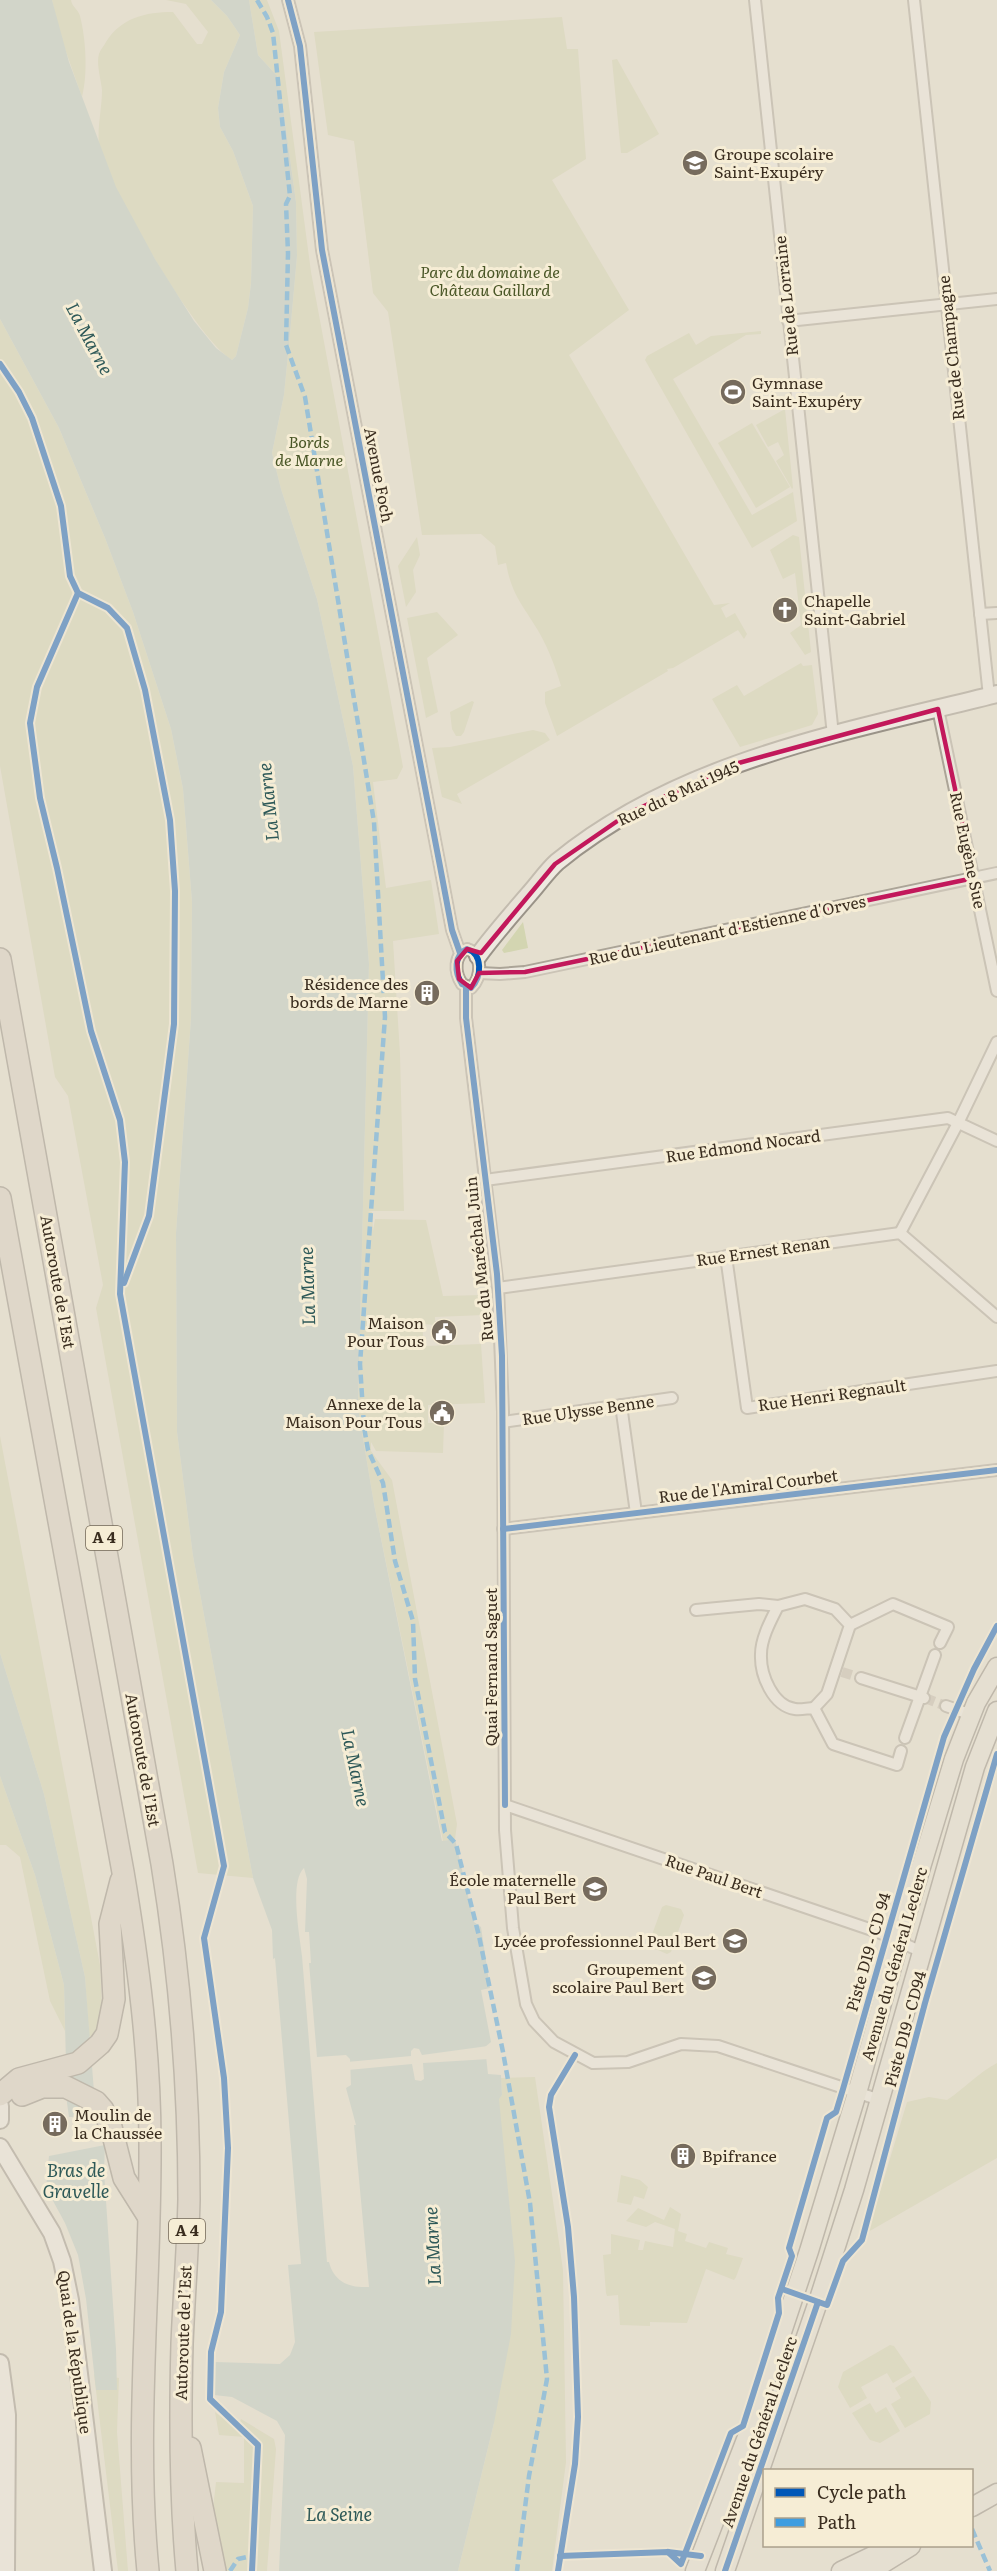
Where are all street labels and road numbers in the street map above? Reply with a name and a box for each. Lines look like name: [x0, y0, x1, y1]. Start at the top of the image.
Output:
street label: Rue de Lorraine: [767, 235, 803, 358]
street label: Rue de Champagne: [930, 275, 970, 422]
street label: Avenue Foch: [359, 425, 401, 525]
street label: Rue du 8 Mai 1945: [613, 753, 743, 831]
street label: Rue Eugène Sue: [945, 789, 993, 911]
street label: Rue du Lieutenant d'Estienne d'Orves: [586, 888, 868, 970]
street label: Rue Edmond Nocard: [664, 1122, 822, 1168]
street label: Rue du Maréchal Juin: [457, 1175, 499, 1343]
street label: Autoroute de l’Est: [35, 1213, 83, 1351]
street label: Rue Ernest Renan: [695, 1229, 832, 1271]
street label: Rue Henri Regnault: [756, 1372, 908, 1416]
street label: Rue Ulysse Benne: [520, 1388, 655, 1430]
street label: Rue de l'Amiral Courbet: [657, 1462, 839, 1508]
road number: A 4: [86, 1526, 122, 1550]
street label: Quai Fernand Saguet: [478, 1587, 502, 1746]
street label: Autoroute de l’Est: [120, 1691, 168, 1829]
street label: Rue Paul Bert: [662, 1847, 767, 1903]
street label: Avenue du Général Leclerc: [854, 1864, 932, 2064]
street label: Piste D19 - CD 94: [839, 1889, 896, 2014]
street label: Piste D19 - CD94: [877, 1968, 931, 2090]
road number: A 4: [169, 2219, 205, 2243]
street label: Autoroute de l’Est: [168, 2264, 196, 2401]
street label: Quai de la République: [53, 2269, 99, 2435]
street label: Avenue du Général Leclerc: [714, 2333, 802, 2531]

